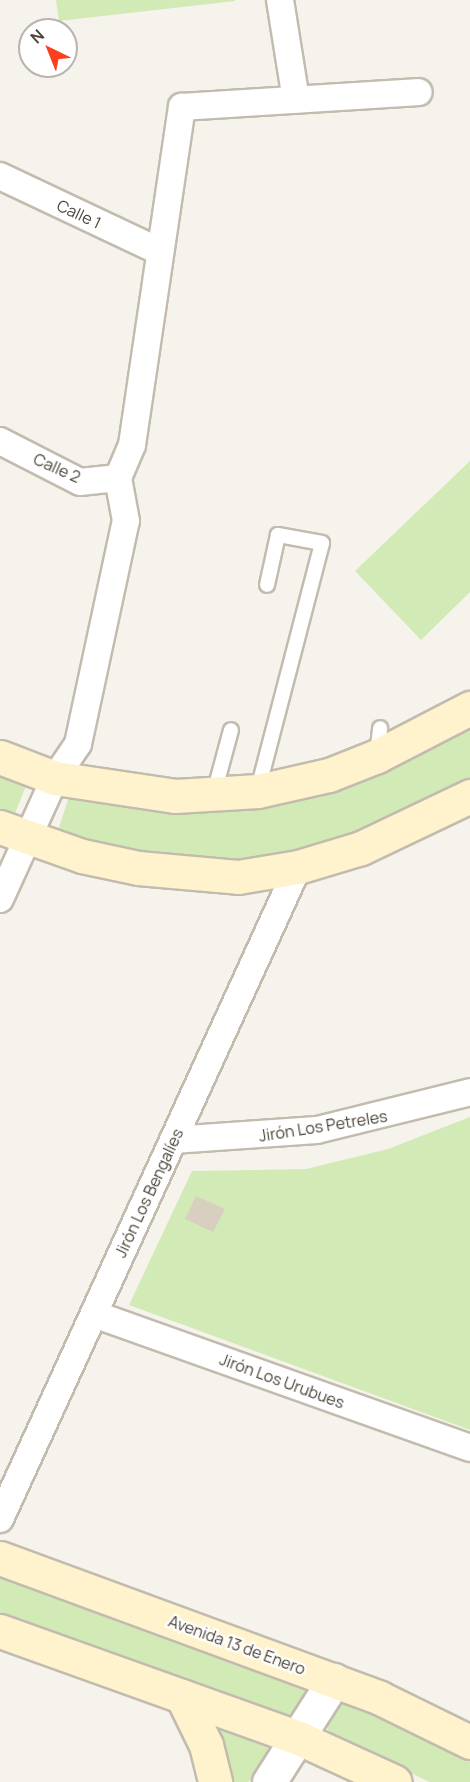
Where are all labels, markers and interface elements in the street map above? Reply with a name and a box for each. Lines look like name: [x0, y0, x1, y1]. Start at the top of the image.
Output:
north arrow: [18, 18, 78, 78]
text: N: [25, 24, 49, 48]
street label: Calle 1: [54, 195, 104, 233]
street label: Calle 2: [30, 449, 84, 487]
street label: Jirón Los Petreles: [257, 1106, 389, 1146]
street label: Jirón Los Bengalíes: [111, 1125, 187, 1261]
street label: Jirón Los Urubues: [217, 1350, 347, 1412]
street label: Avenida 13 de Enero: [166, 1611, 308, 1679]

